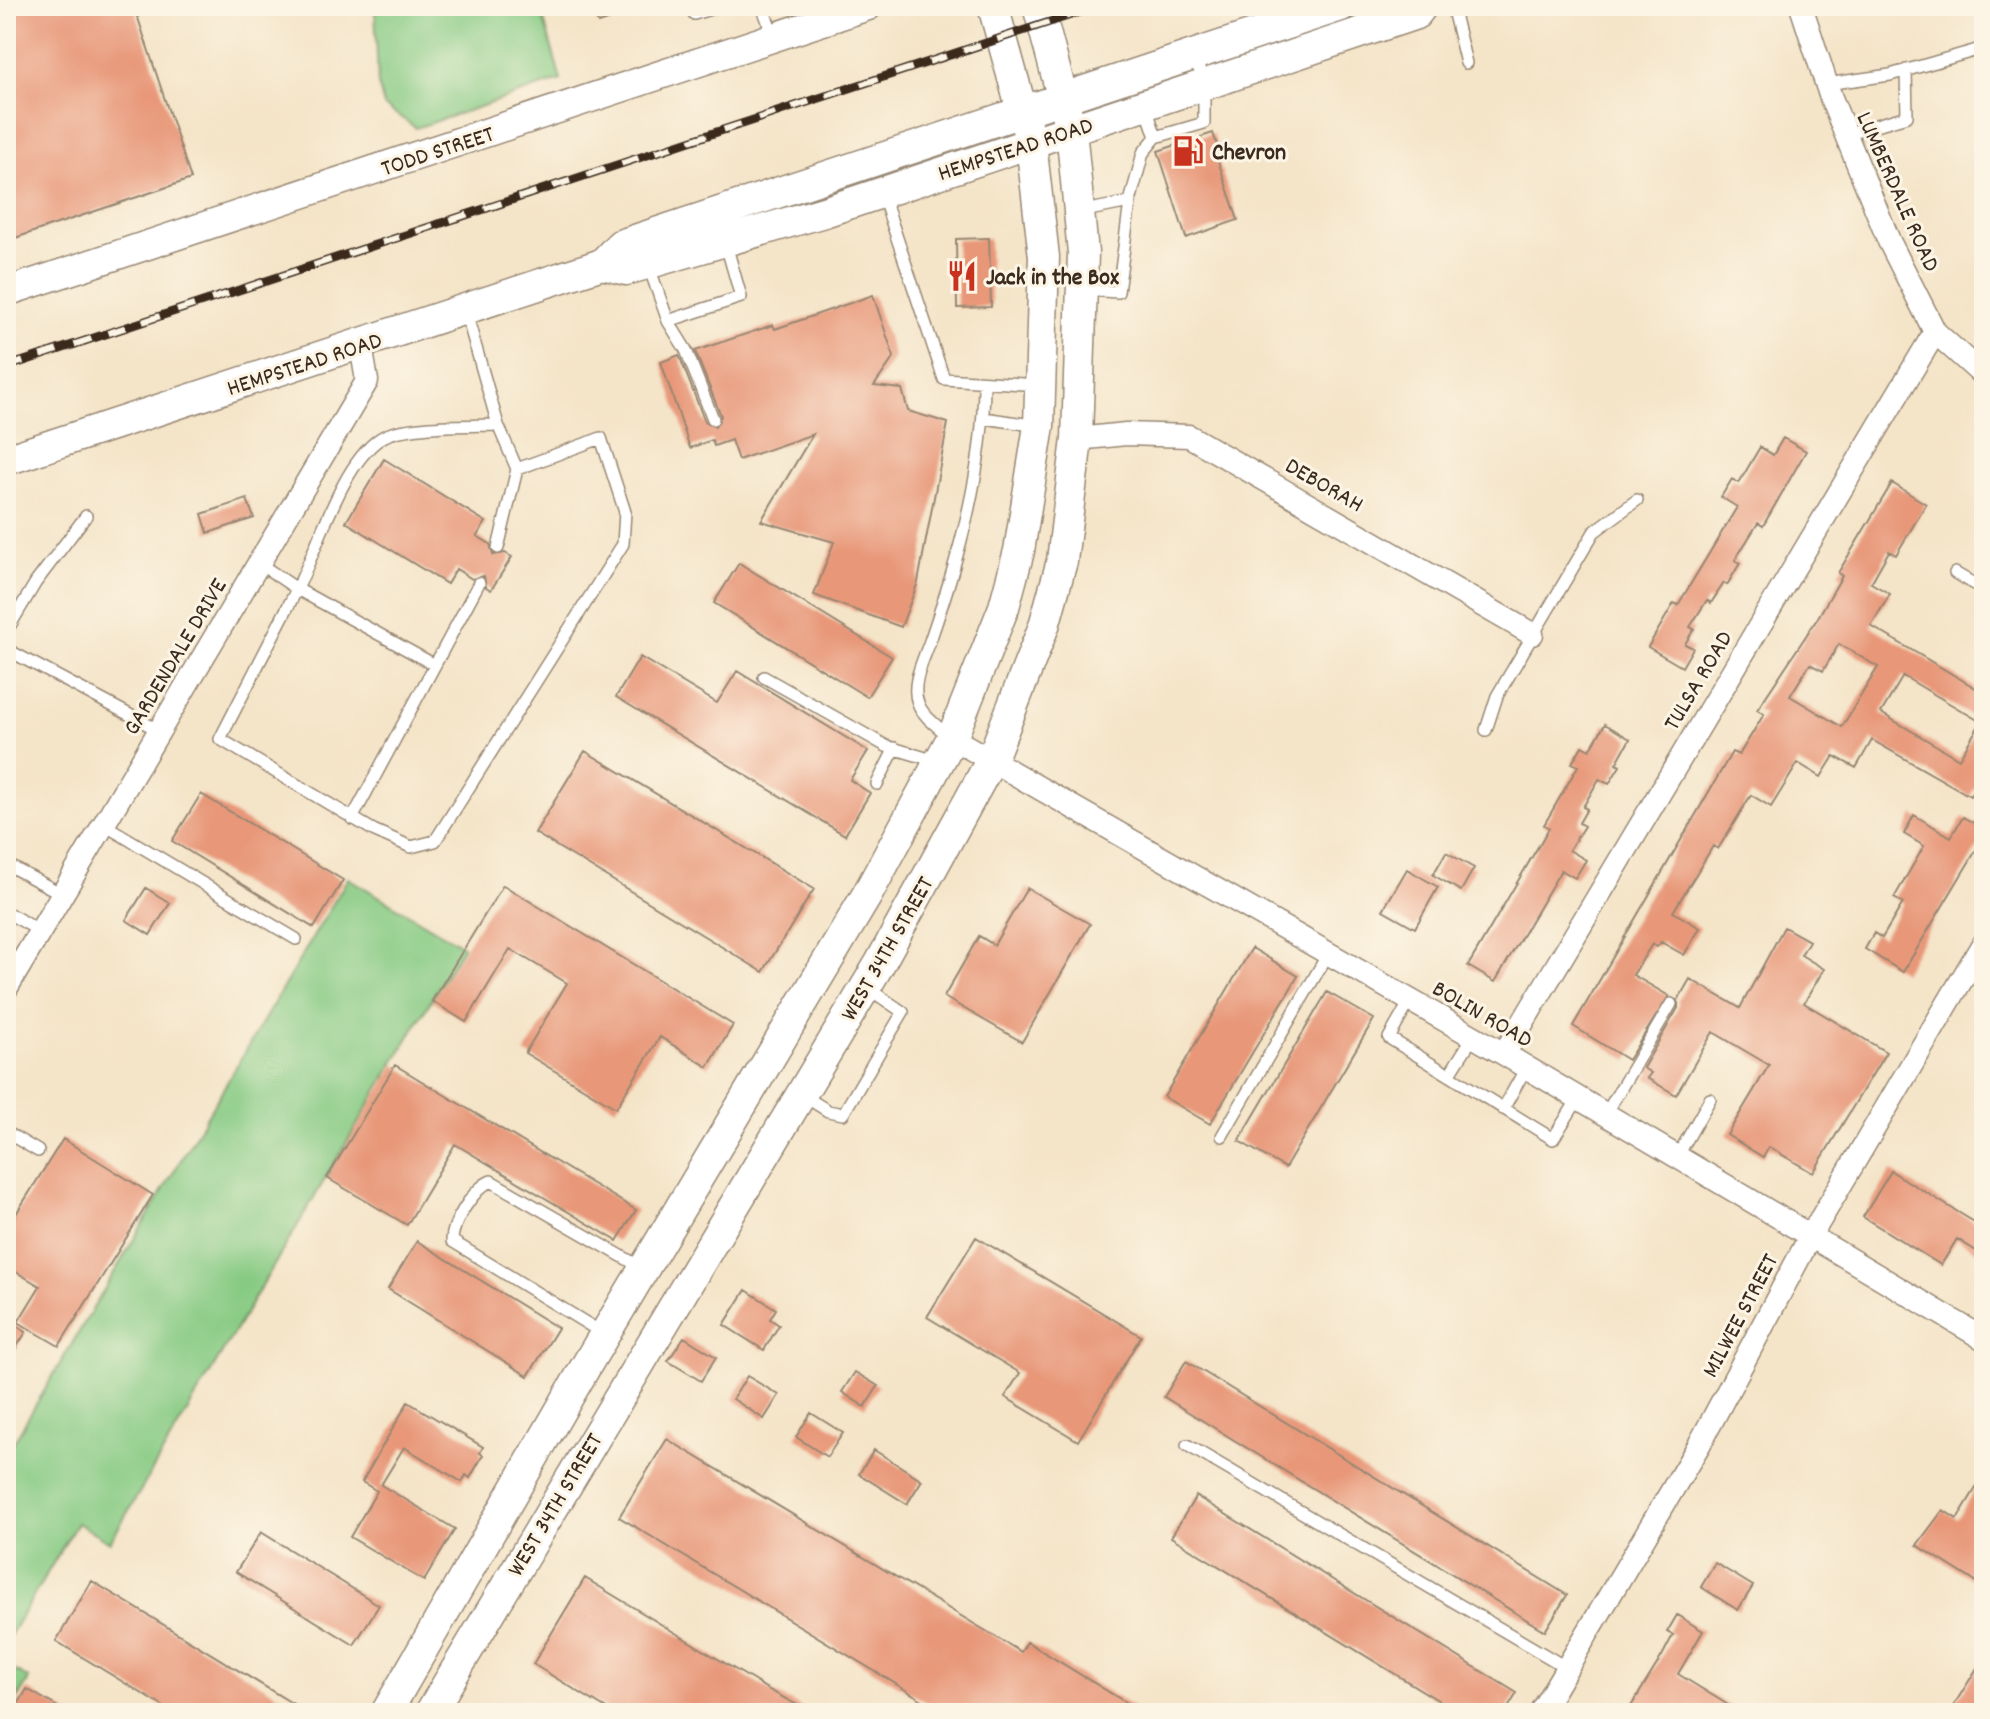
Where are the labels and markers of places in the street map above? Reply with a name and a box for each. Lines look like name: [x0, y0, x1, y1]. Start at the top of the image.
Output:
fuel station icon: Chevron: [1171, 134, 1205, 168]
place label: Chevron: [1212, 137, 1286, 171]
restaurant icon: Jack in the Box: [945, 259, 979, 293]
place label: Jack in the Box: [986, 262, 1119, 296]

